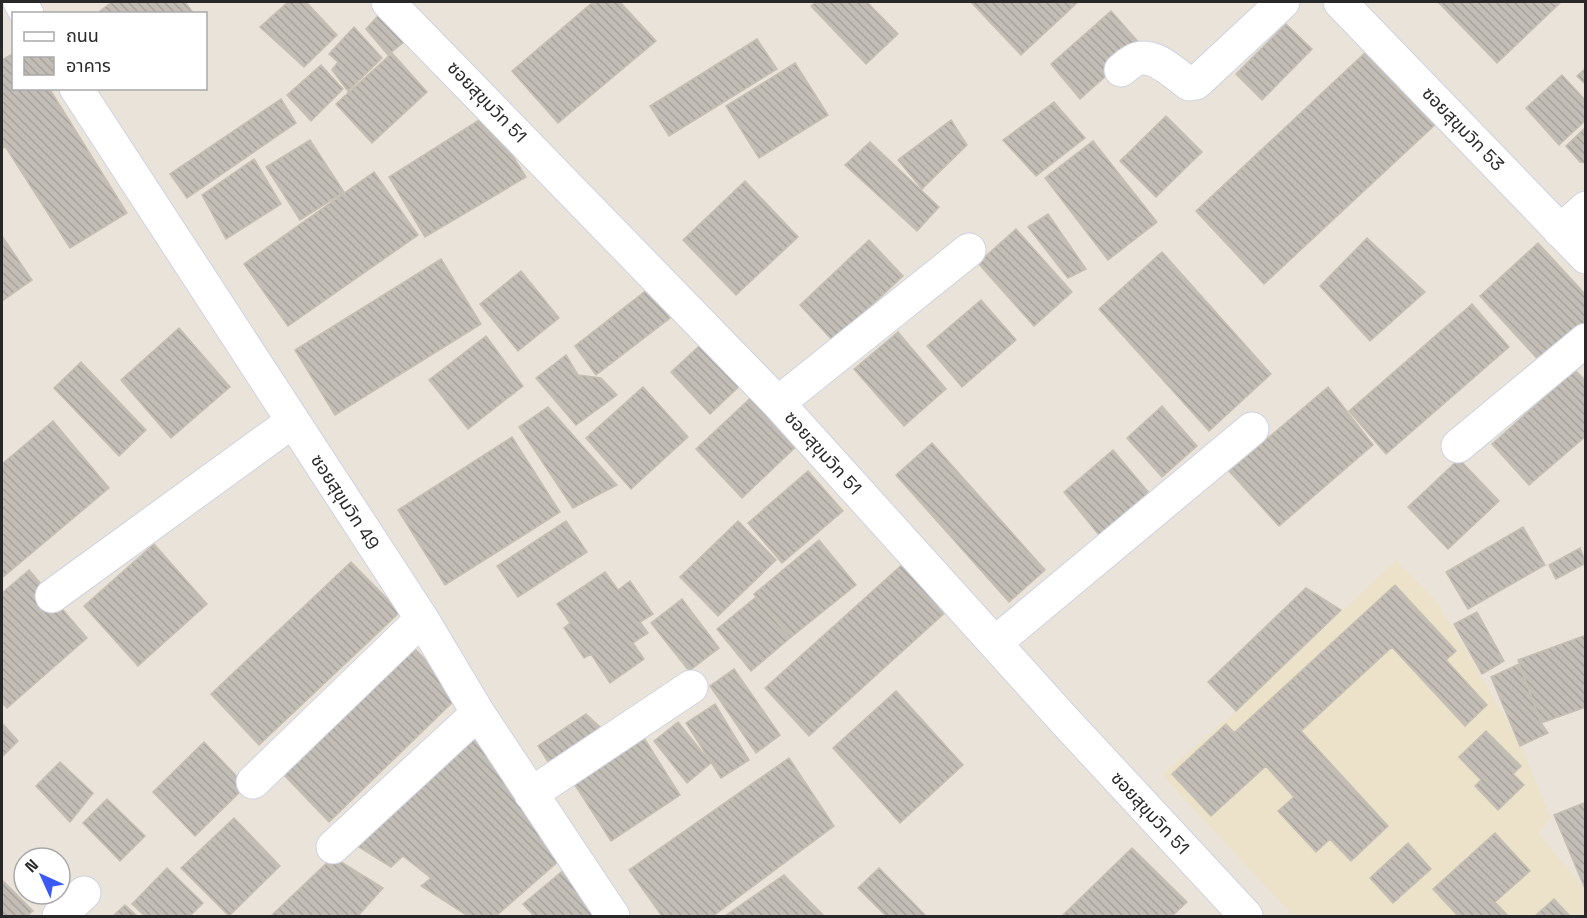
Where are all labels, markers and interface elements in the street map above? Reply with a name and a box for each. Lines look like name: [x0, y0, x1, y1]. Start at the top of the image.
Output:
legend: [12, 12, 207, 90]
text: ถนน: [66, 24, 99, 47]
text: อาคาร: [66, 54, 111, 77]
street label: ซอยสุขุมวิท 51: [443, 56, 532, 147]
street label: ซอยสุขุมวิท 53: [1417, 82, 1509, 176]
street label: ซอยสุขุมวิท 51: [780, 406, 867, 499]
street label: ซอยสุขุมวิท 49: [306, 450, 385, 554]
street label: ซอยสุขุมวิท 51: [1106, 767, 1194, 859]
north arrow: [12, 846, 72, 906]
text: N: [21, 855, 43, 877]

